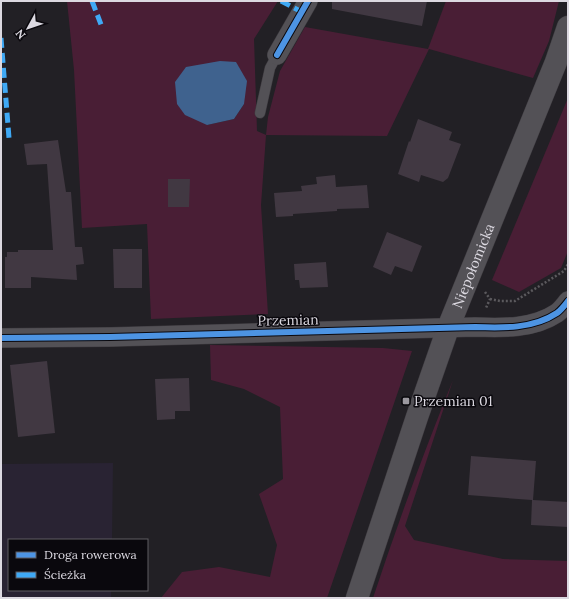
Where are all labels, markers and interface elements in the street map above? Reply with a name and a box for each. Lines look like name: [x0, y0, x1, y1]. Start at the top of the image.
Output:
north arrow: [8, 8, 48, 48]
text: N: [12, 26, 28, 42]
street label: Niepołomicka: [448, 221, 498, 311]
street label: Przemian: [257, 310, 319, 330]
place label: Przemian 01: [414, 392, 493, 410]
marker: Przemian 01: [401, 396, 411, 406]
legend: [8, 539, 148, 591]
text: Droga rowerowa: [44, 547, 137, 562]
text: Ścieżka: [44, 567, 86, 582]

